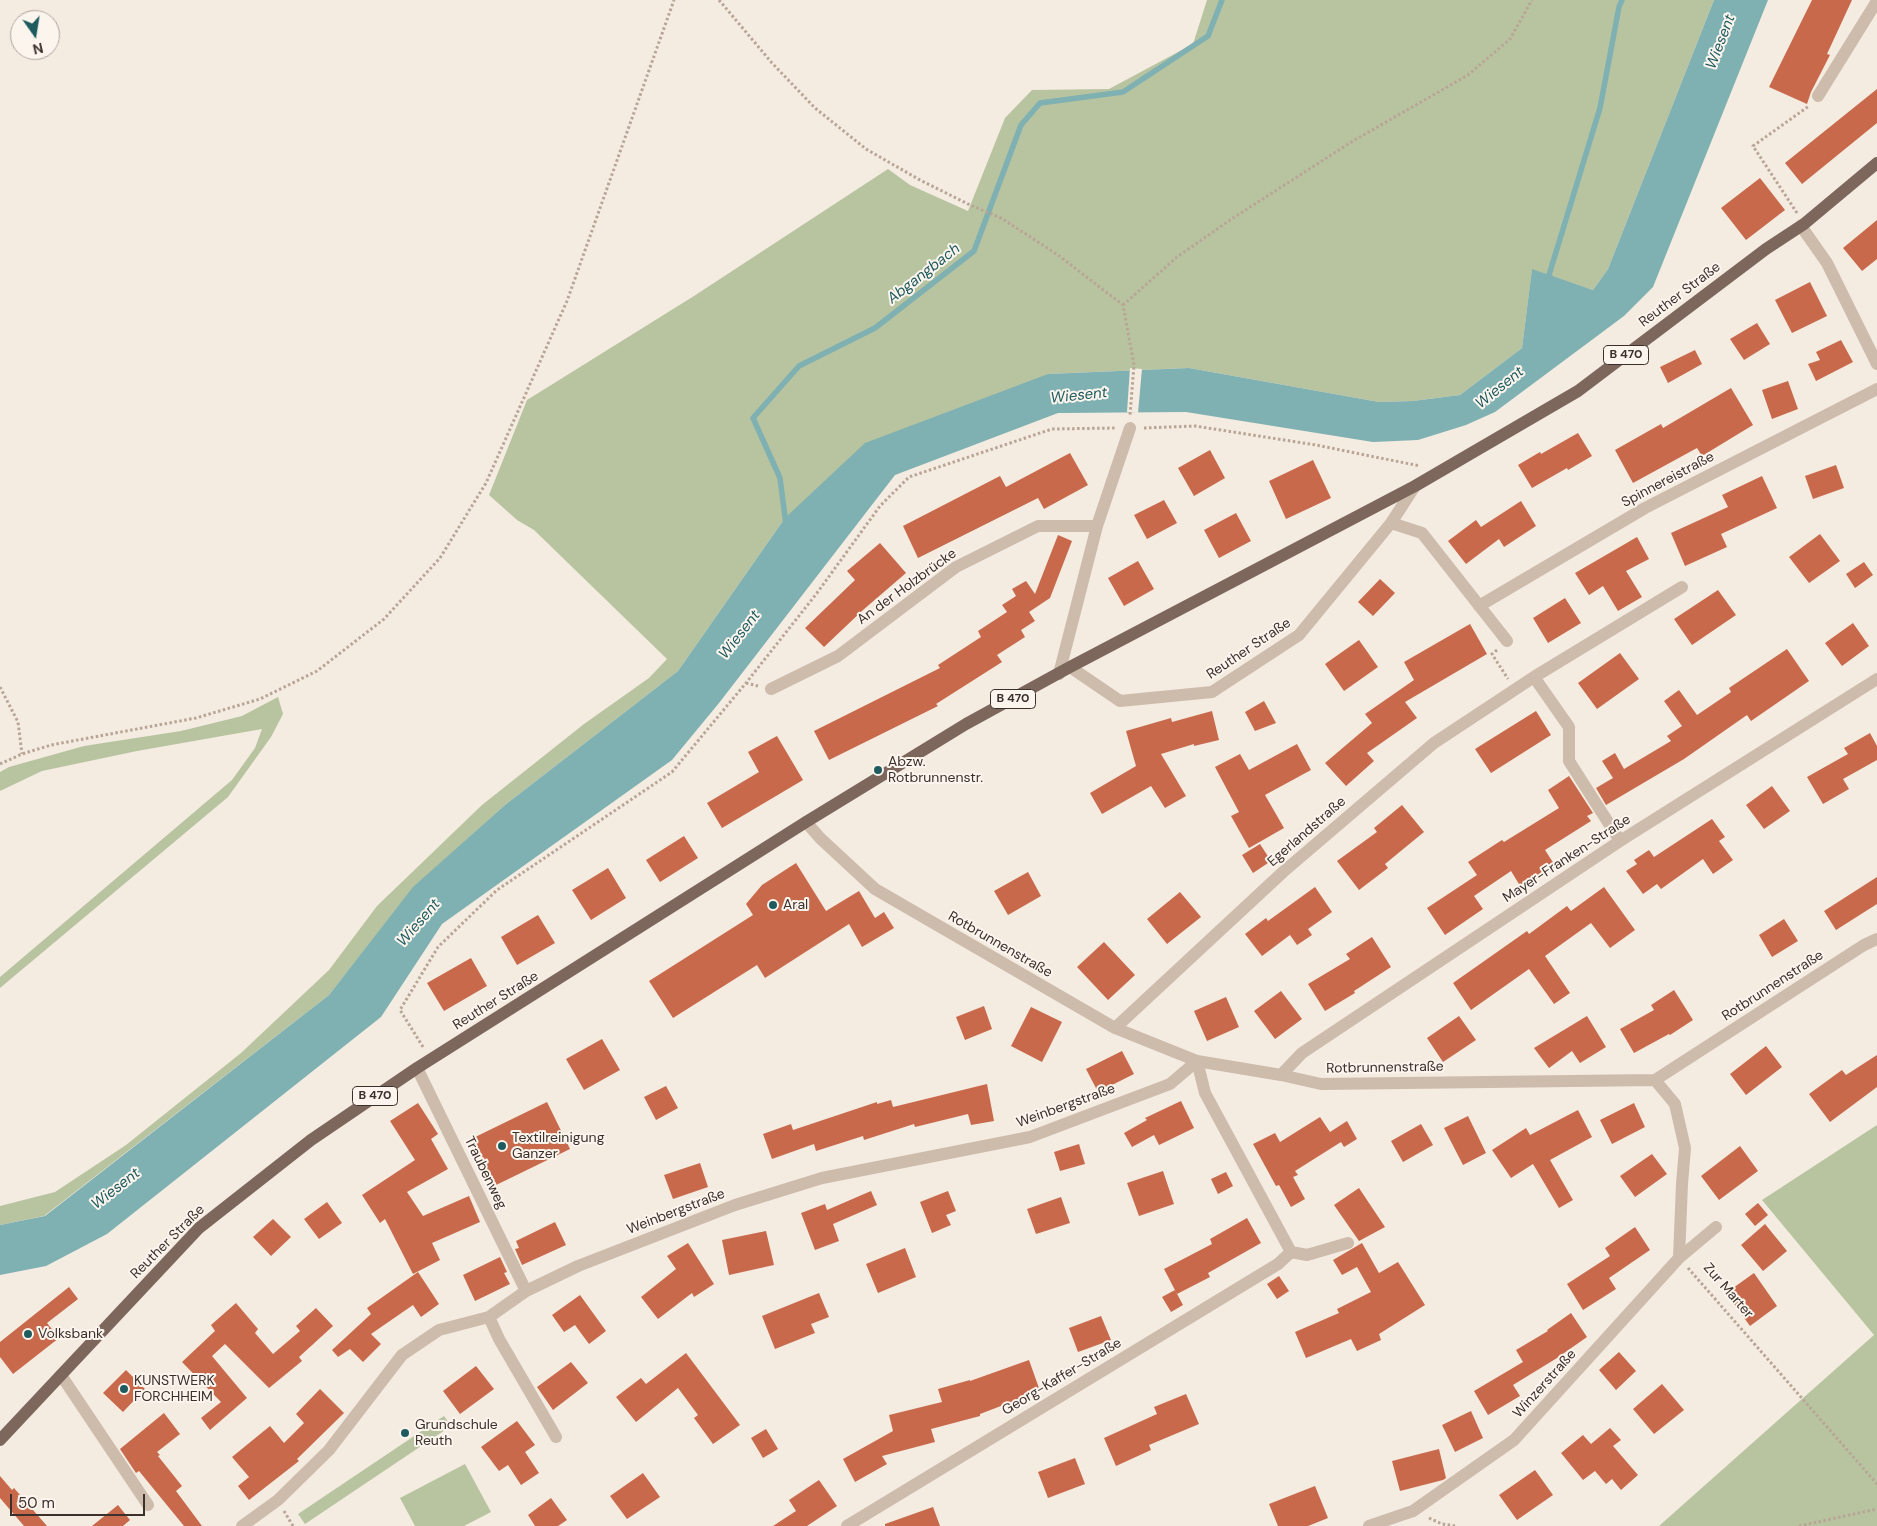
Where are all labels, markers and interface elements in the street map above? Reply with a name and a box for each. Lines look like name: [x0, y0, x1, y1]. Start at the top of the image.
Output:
north arrow: [10, 10, 60, 60]
water label: Wiesent: [1702, 12, 1740, 72]
text: N: [31, 39, 45, 59]
water label: Abgangbach: [884, 240, 964, 308]
street label: Reuther Straße: [1636, 259, 1724, 331]
road number: B 470: [1604, 346, 1648, 364]
water label: Wiesent: [1472, 363, 1528, 413]
water label: Wiesent: [1050, 384, 1108, 408]
street label: Spinnereistraße: [1619, 449, 1717, 511]
street label: An der Holzbrücke: [854, 545, 960, 629]
water label: Wiesent: [715, 607, 765, 663]
street label: Reuther Straße: [1204, 615, 1294, 683]
road number: B 470: [990, 690, 1036, 709]
place label: Abzw. Rotbrunnenstr.: [888, 754, 983, 786]
marker: Abzw. Rotbrunnenstr.: [872, 764, 884, 776]
street label: Egerlandstraße: [1264, 793, 1350, 871]
street label: Mayer-Franken-Straße: [1500, 811, 1634, 907]
water label: Wiesent: [394, 896, 444, 950]
place label: Aral: [783, 897, 808, 913]
marker: Aral: [767, 899, 779, 911]
street label: Rotbrunnenstraße: [945, 908, 1055, 982]
street label: Rotbrunnenstraße: [1719, 947, 1827, 1025]
street label: Reuther Straße: [450, 968, 542, 1034]
street label: Rotbrunnenstraße: [1326, 1059, 1444, 1077]
street label: Weinbergstraße: [1014, 1080, 1118, 1132]
road number: B 470: [352, 1086, 398, 1106]
place label: Textilreinigung Ganzer: [512, 1130, 604, 1162]
street label: Traubenweg: [460, 1134, 510, 1212]
marker: Textilreinigung Ganzer: [496, 1140, 508, 1152]
water label: Wiesent: [88, 1164, 144, 1214]
street label: Weinbergstraße: [625, 1186, 727, 1238]
street label: Reuther Straße: [128, 1202, 208, 1282]
street label: Zur Marter: [1700, 1260, 1756, 1322]
place label: Volksbank: [38, 1326, 103, 1342]
marker: Volksbank: [22, 1328, 34, 1340]
street label: Georg-Kaffer-Straße: [999, 1335, 1125, 1419]
street label: Winzerstraße: [1510, 1346, 1580, 1422]
place label: KUNSTWERK FORCHHEIM: [134, 1373, 215, 1405]
marker: KUNSTWERK FORCHHEIM: [118, 1383, 130, 1395]
place label: Grundschule Reuth: [415, 1417, 498, 1450]
marker: Grundschule Reuth: [399, 1427, 411, 1439]
scale bar: [12, 1484, 148, 1516]
text: 50 m: [18, 1493, 55, 1513]

